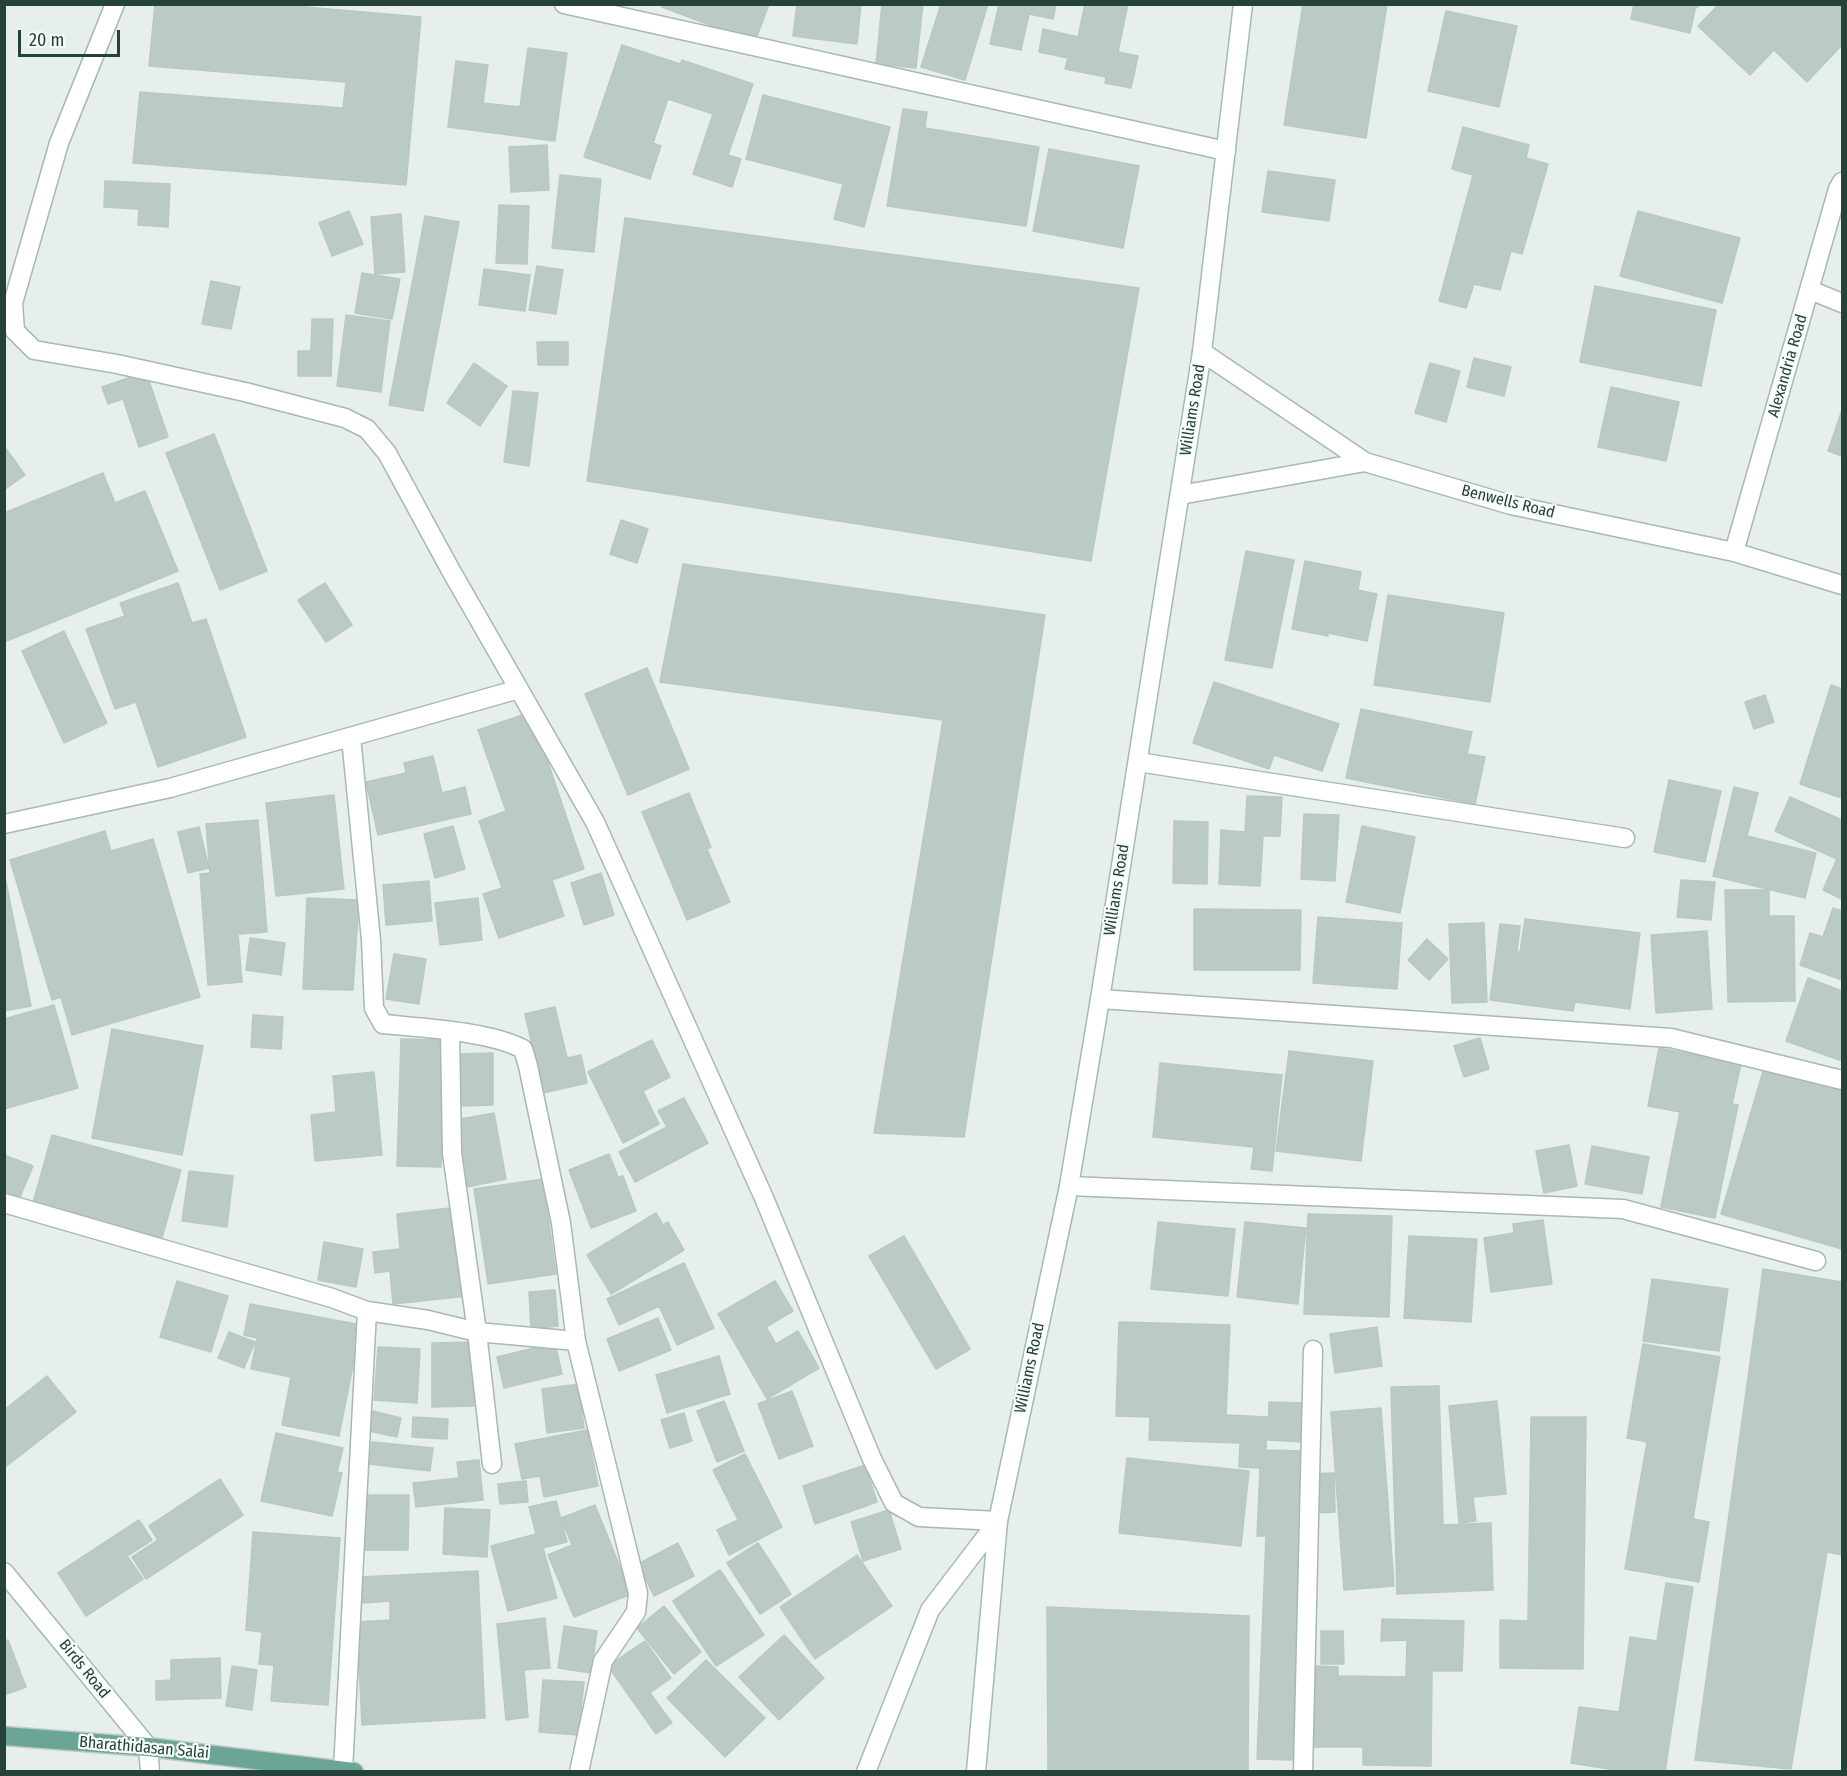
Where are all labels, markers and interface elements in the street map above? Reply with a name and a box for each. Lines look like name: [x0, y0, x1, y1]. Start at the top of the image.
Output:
scale bar: [21, 18, 123, 56]
text: 20 m: [29, 29, 64, 51]
street label: Alexandria Road: [1764, 312, 1812, 420]
street label: Williams Road: [1176, 363, 1210, 457]
street label: Benwells Road: [1459, 481, 1557, 523]
street label: Williams Road: [1100, 843, 1134, 937]
street label: Williams Road: [1011, 1321, 1049, 1415]
street label: Birds Road: [54, 1636, 114, 1702]
street label: Bharathidasan Salai: [78, 1733, 210, 1763]

